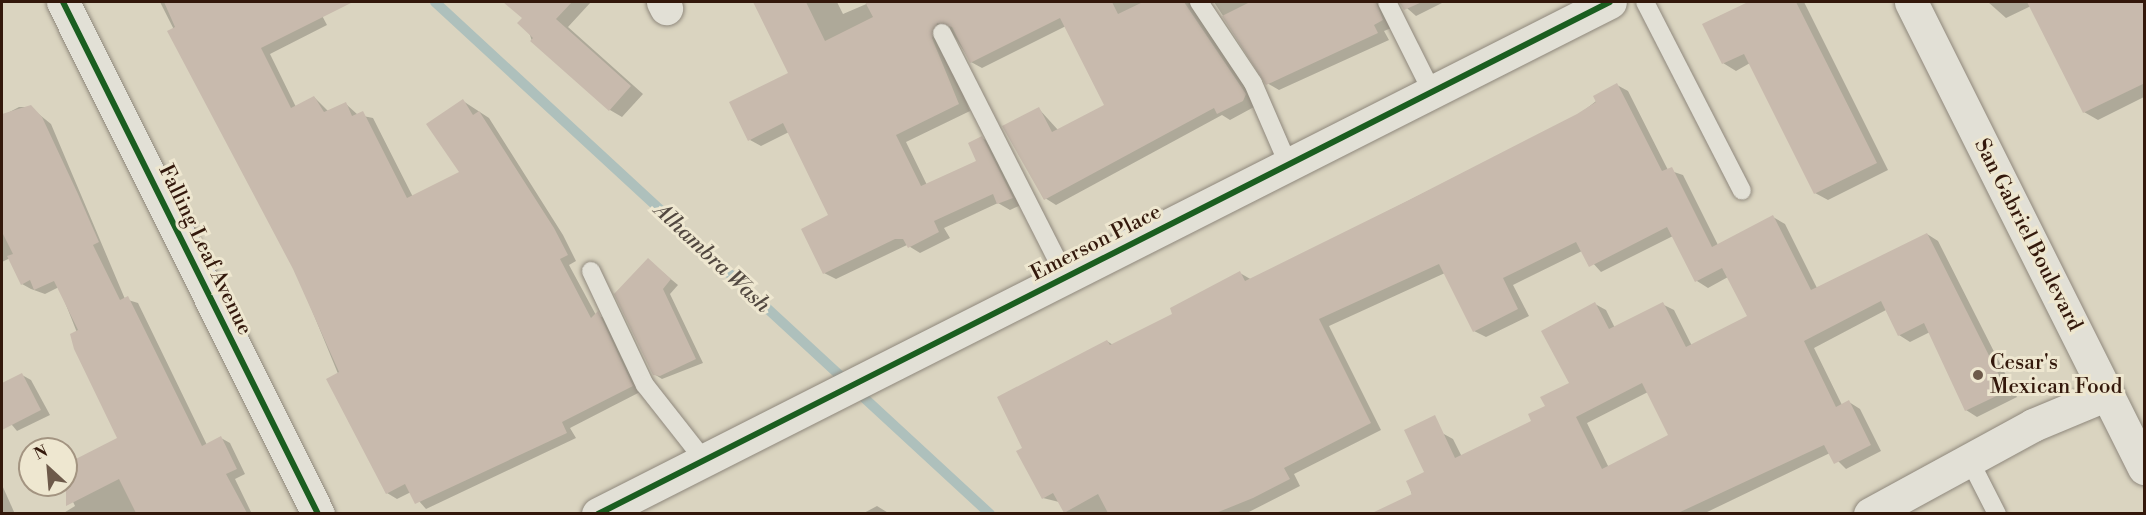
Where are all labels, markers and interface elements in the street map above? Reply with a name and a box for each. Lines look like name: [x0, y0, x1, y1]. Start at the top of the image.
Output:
street label: San Gabriel Boulevard: [1969, 135, 2087, 335]
street label: Falling Leaf Avenue: [153, 161, 257, 339]
water label: Alhambra Wash: [649, 198, 775, 318]
street label: Emerson Place: [1027, 199, 1165, 287]
place label: Cesar's Mexican Food: [1990, 350, 2123, 400]
marker: Cesar's Mexican Food: [1971, 368, 1985, 382]
north arrow: [18, 437, 78, 497]
text: N: [31, 441, 51, 464]

